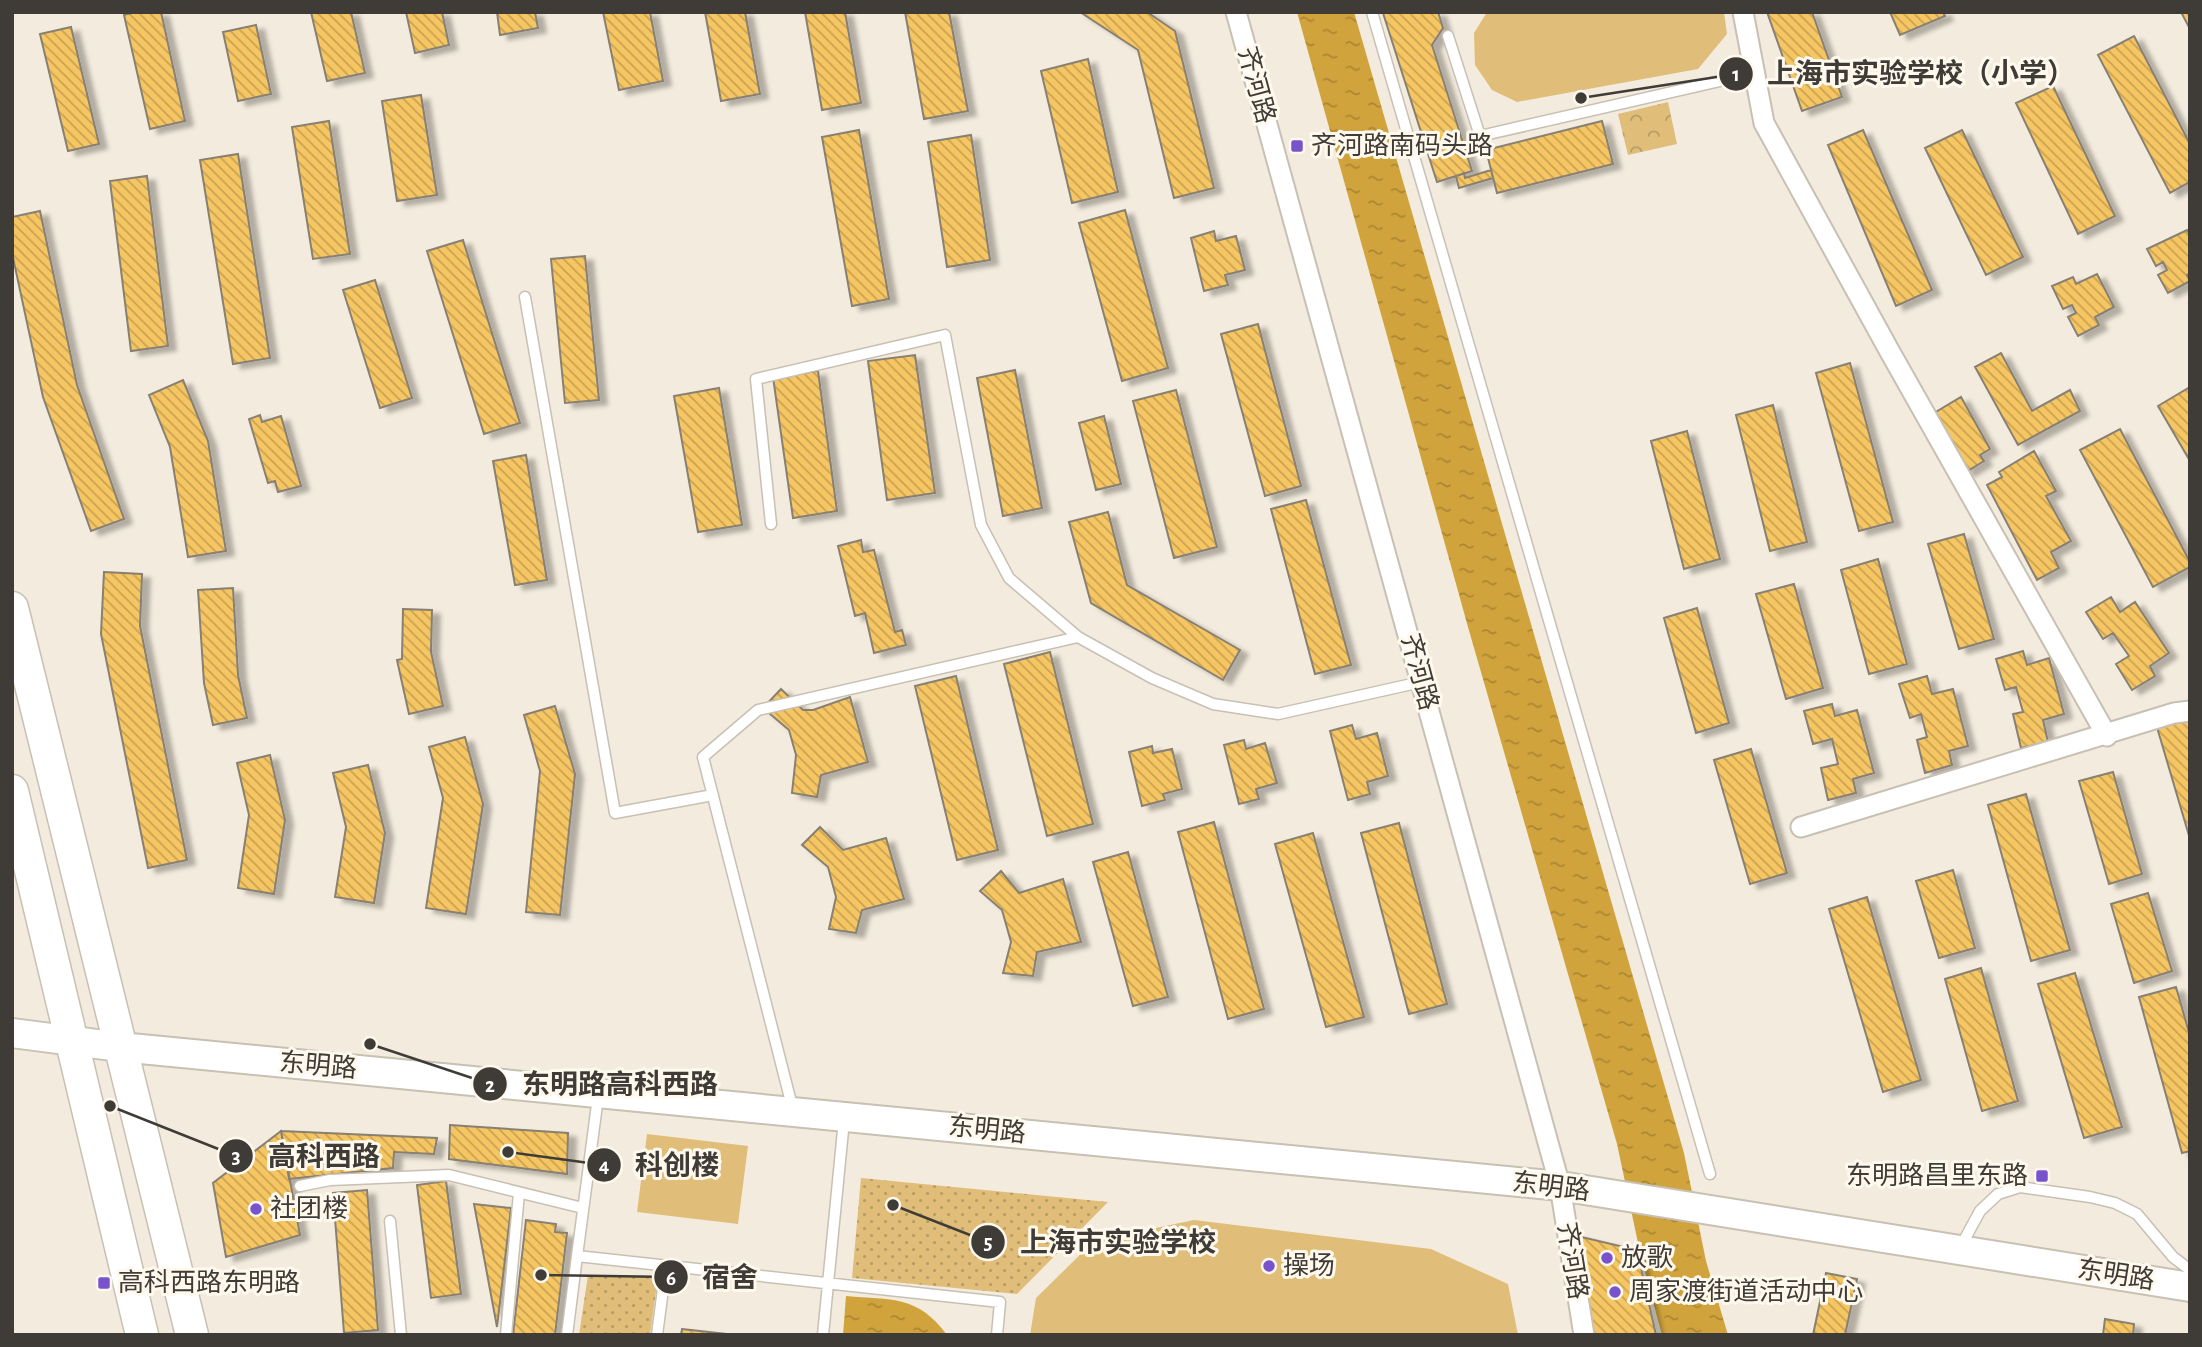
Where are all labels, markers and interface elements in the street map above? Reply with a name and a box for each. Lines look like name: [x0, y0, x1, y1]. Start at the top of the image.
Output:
street label: 齐河路: [1233, 44, 1280, 126]
callout: 上海市实验学校（小学）: [1718, 49, 2089, 98]
text: 上海市实验学校（小学）: [1767, 58, 2075, 89]
text: 1: [1732, 64, 1740, 85]
place label: 齐河路南码头路: [1311, 132, 1493, 159]
marker: 齐河路南码头路: [1289, 138, 1305, 154]
street label: 齐河路: [1396, 631, 1443, 713]
street label: 东明路: [278, 1049, 358, 1082]
callout: 东明路高科西路: [473, 1060, 732, 1109]
text: 东明路高科西路: [522, 1069, 718, 1100]
text: 2: [485, 1075, 495, 1096]
street label: 东明路: [947, 1112, 1027, 1147]
callout: 高科西路: [219, 1131, 394, 1180]
callout: 科创楼: [586, 1140, 733, 1189]
text: 高科西路: [268, 1141, 380, 1172]
text: 3: [231, 1146, 241, 1167]
text: 科创楼: [635, 1150, 719, 1181]
text: 4: [599, 1155, 609, 1176]
place label: 东明路昌里东路: [1846, 1162, 2028, 1189]
street label: 东明路: [1511, 1168, 1591, 1205]
marker: 东明路昌里东路: [2034, 1168, 2050, 1184]
place label: 社团楼: [270, 1194, 348, 1222]
marker: 社团楼: [248, 1201, 264, 1217]
callout: 上海市实验学校: [971, 1218, 1230, 1267]
street label: 齐河路: [1553, 1220, 1592, 1302]
text: 上海市实验学校: [1020, 1227, 1216, 1258]
text: 5: [983, 1232, 993, 1253]
place label: 放歌: [1621, 1244, 1673, 1271]
marker: 放歌: [1599, 1250, 1615, 1266]
place label: 操场: [1283, 1252, 1335, 1279]
callout: 宿舍: [653, 1253, 772, 1302]
street label: 东明路: [2075, 1255, 2157, 1294]
marker: 操场: [1261, 1258, 1277, 1274]
text: 宿舍: [702, 1262, 758, 1293]
text: 6: [666, 1268, 676, 1289]
place label: 高科西路东明路: [118, 1269, 300, 1296]
marker: 高科西路东明路: [96, 1275, 112, 1291]
place label: 周家渡街道活动中心: [1629, 1277, 1863, 1305]
marker: 周家渡街道活动中心: [1607, 1284, 1623, 1300]

